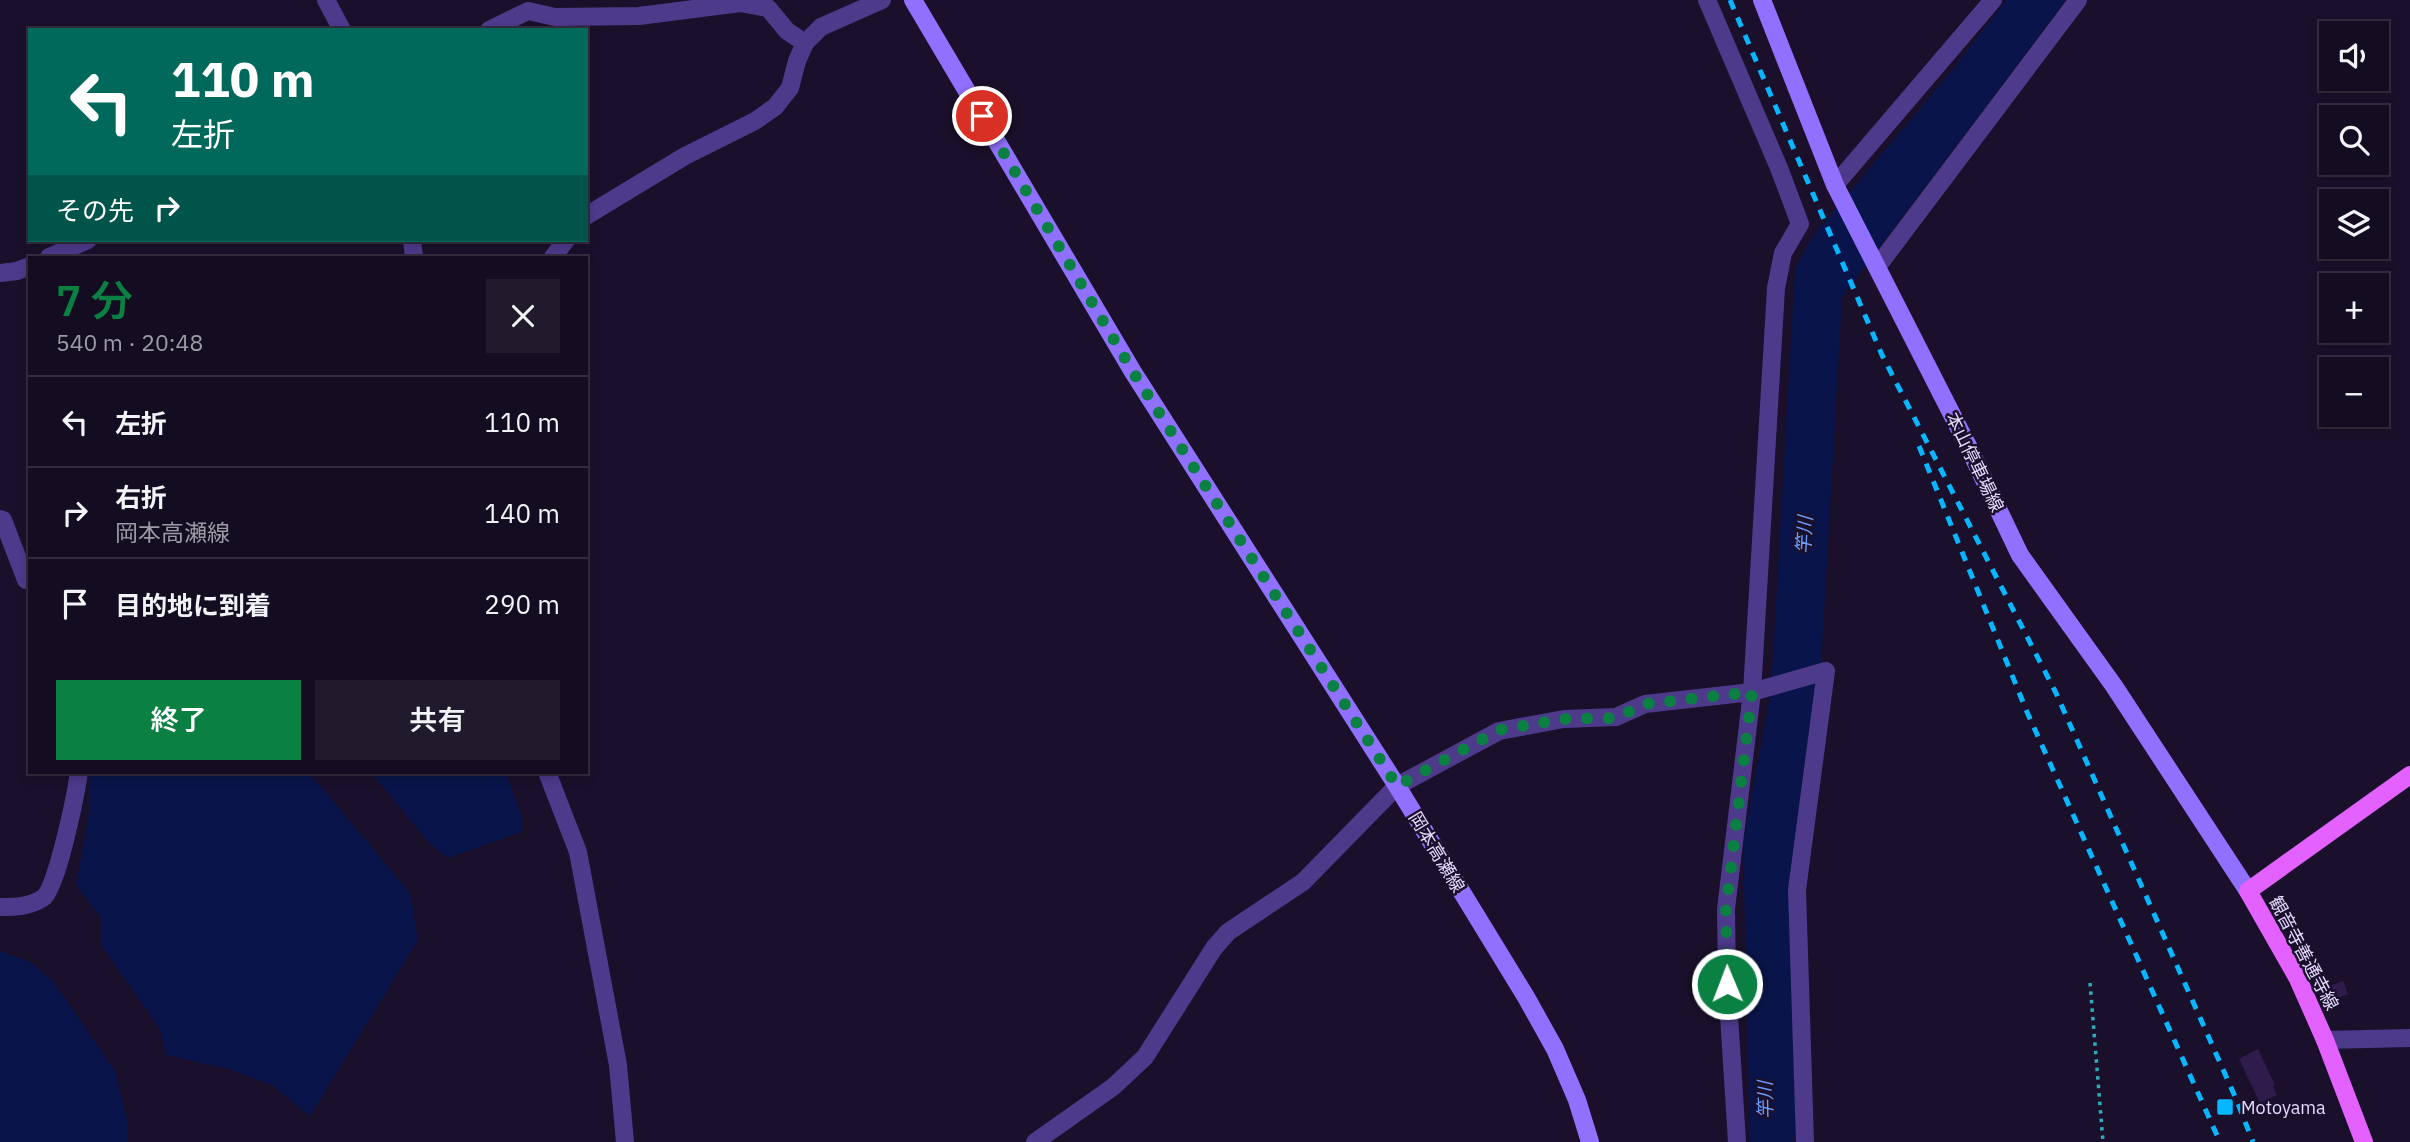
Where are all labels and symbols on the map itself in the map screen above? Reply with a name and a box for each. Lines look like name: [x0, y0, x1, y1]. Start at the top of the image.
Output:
pin: [952, 86, 1012, 146]
street label: 本山停車場線: [1941, 408, 2009, 516]
water label: 竿川: [1791, 513, 1817, 555]
street label: 岡本高瀬線: [1404, 808, 1470, 896]
street label: 観音寺善通寺線: [2264, 892, 2344, 1014]
position arrow: [1690, 947, 1764, 1021]
water label: 竿川: [1753, 1079, 1777, 1119]
place label: Motoyama: [2241, 1096, 2326, 1119]
marker: Motoyama: [2215, 1097, 2235, 1117]

